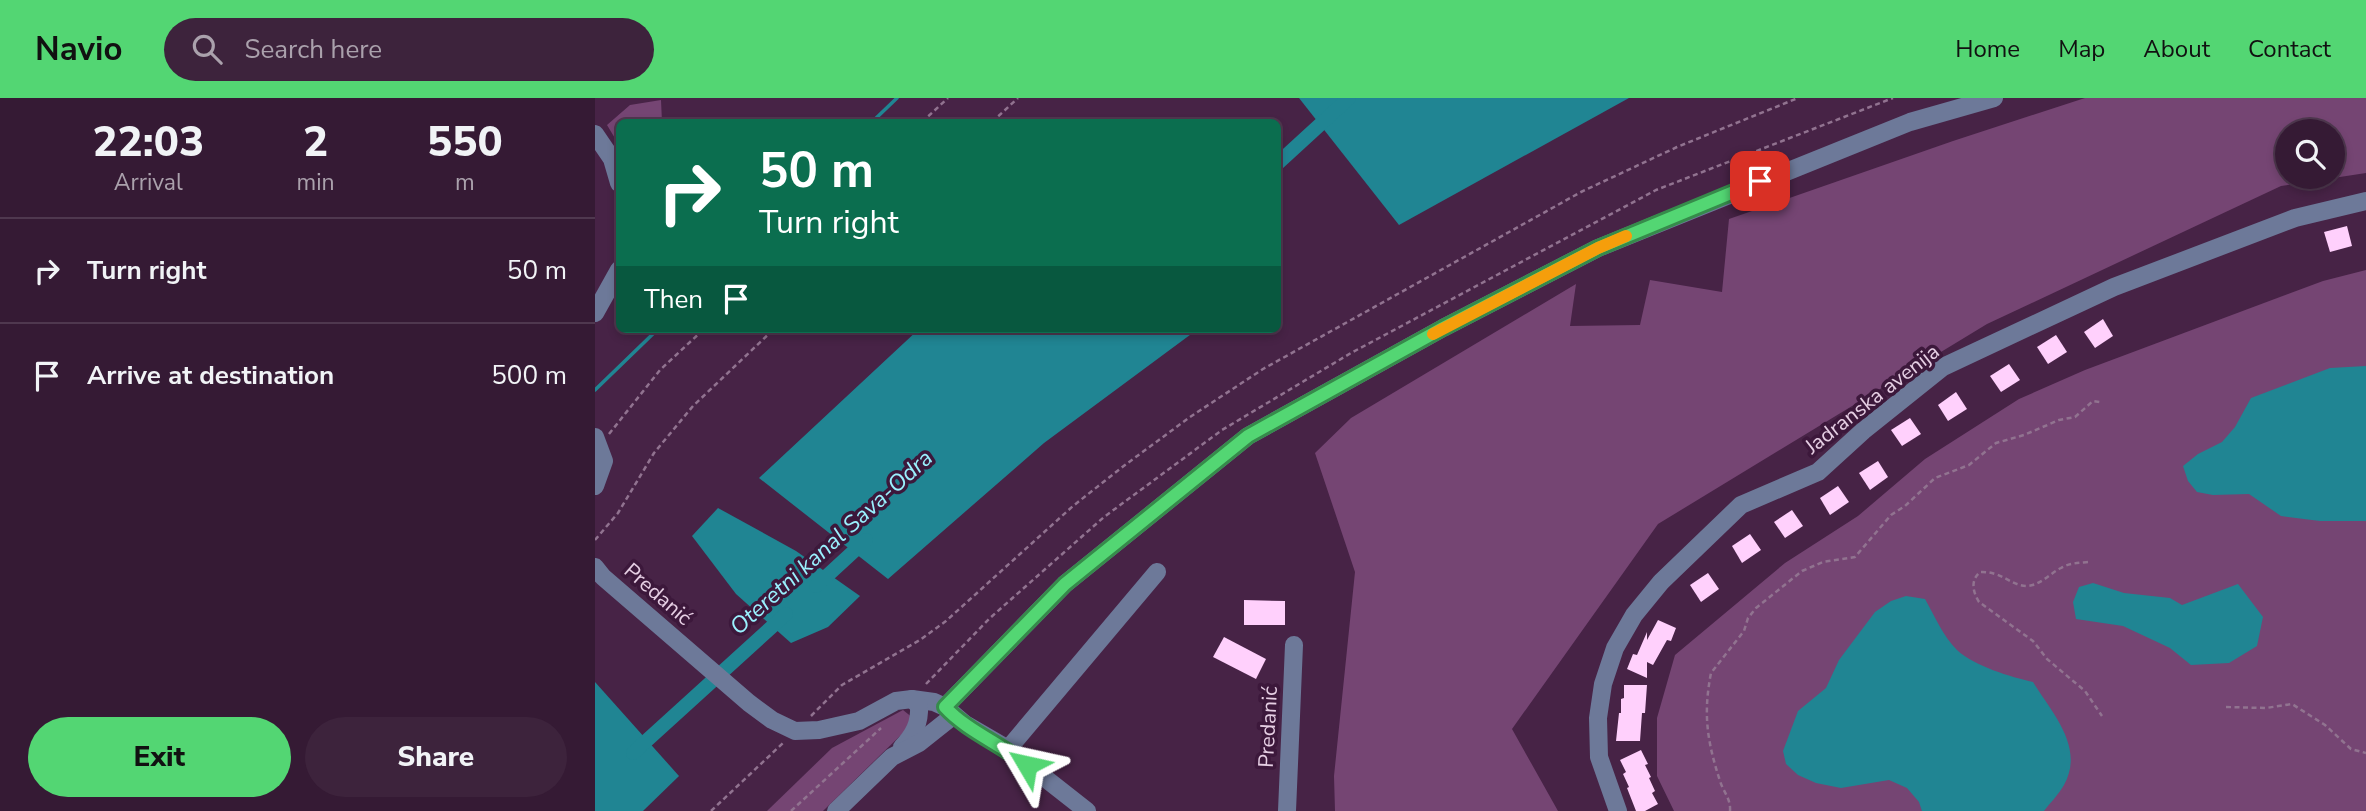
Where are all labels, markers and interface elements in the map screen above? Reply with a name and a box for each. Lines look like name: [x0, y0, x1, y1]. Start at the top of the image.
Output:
search box: [164, 18, 654, 81]
text: Navio: [35, 27, 122, 72]
icon: search: [188, 30, 226, 68]
text: Search here: [244, 32, 382, 67]
text: Home: [1955, 33, 2020, 65]
text: Map: [2058, 33, 2105, 65]
text: About: [2143, 33, 2210, 65]
text: Contact: [2248, 33, 2331, 65]
text: 22:03: [92, 114, 204, 171]
text: 2: [303, 114, 328, 171]
text: 550: [427, 114, 503, 171]
map controls: [2275, 119, 2345, 189]
button: search: [2275, 119, 2345, 189]
text: 50 m: [759, 137, 874, 204]
icon: right: [644, 147, 735, 238]
pin: [1730, 151, 1790, 211]
icon: arrive: [1741, 162, 1779, 200]
text: Arrival: [114, 167, 183, 198]
text: min: [297, 167, 335, 198]
text: m: [455, 167, 475, 198]
text: Turn right: [759, 201, 899, 244]
icon: right: [28, 252, 66, 290]
text: Turn right: [87, 253, 206, 288]
text: 50 m: [507, 253, 567, 288]
icon: arrive: [717, 280, 755, 318]
text: Then: [644, 282, 703, 317]
street label: Jadranska avenija: [1798, 338, 1945, 461]
icon: arrive: [28, 357, 66, 395]
text: Arrive at destination: [87, 358, 334, 393]
text: 500 m: [491, 358, 567, 393]
water label: Oteretni kanal Sava-Odra: [723, 443, 939, 642]
street label: Predanić: [618, 557, 698, 631]
street label: Predanić: [1252, 685, 1284, 768]
button: Exit: [28, 717, 291, 797]
button: Share: [305, 717, 567, 797]
position arrow: [990, 728, 1064, 802]

